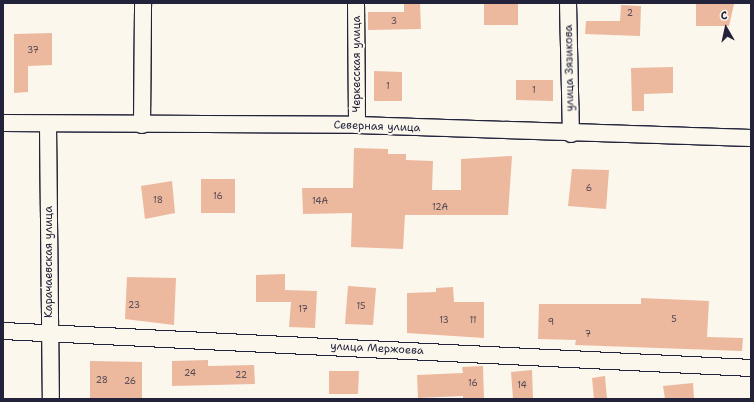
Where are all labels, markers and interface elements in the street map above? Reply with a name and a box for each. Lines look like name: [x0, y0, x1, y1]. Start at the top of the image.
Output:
house number: 2: [627, 8, 633, 18]
north arrow: [706, 8, 746, 48]
text: С: [720, 8, 729, 24]
street label: Черкесская улица: [350, 16, 364, 112]
house number: 3: [391, 16, 397, 26]
street label: улица Зязикова: [563, 24, 577, 112]
house number: 37: [27, 45, 39, 55]
house number: 1: [386, 81, 390, 91]
house number: 1: [532, 85, 536, 95]
street label: Северная улица: [333, 119, 421, 135]
house number: 6: [586, 183, 592, 193]
house number: 16: [213, 191, 223, 201]
house number: 18: [153, 195, 163, 205]
house number: 14А: [312, 196, 328, 206]
house number: 12А: [432, 202, 448, 212]
street label: Карачаевская улица: [42, 206, 56, 318]
house number: 23: [128, 300, 140, 310]
house number: 15: [356, 301, 366, 311]
house number: 17: [298, 304, 308, 314]
house number: 5: [671, 314, 677, 324]
house number: 13: [439, 315, 449, 325]
house number: 11: [469, 315, 477, 325]
house number: 9: [548, 317, 554, 327]
house number: 7: [585, 329, 591, 339]
street label: улица Мержоева: [330, 340, 424, 358]
house number: 24: [184, 368, 196, 378]
house number: 22: [235, 370, 247, 380]
house number: 28: [96, 375, 108, 385]
house number: 26: [124, 376, 136, 386]
house number: 16: [468, 378, 478, 388]
house number: 14: [517, 380, 527, 390]

